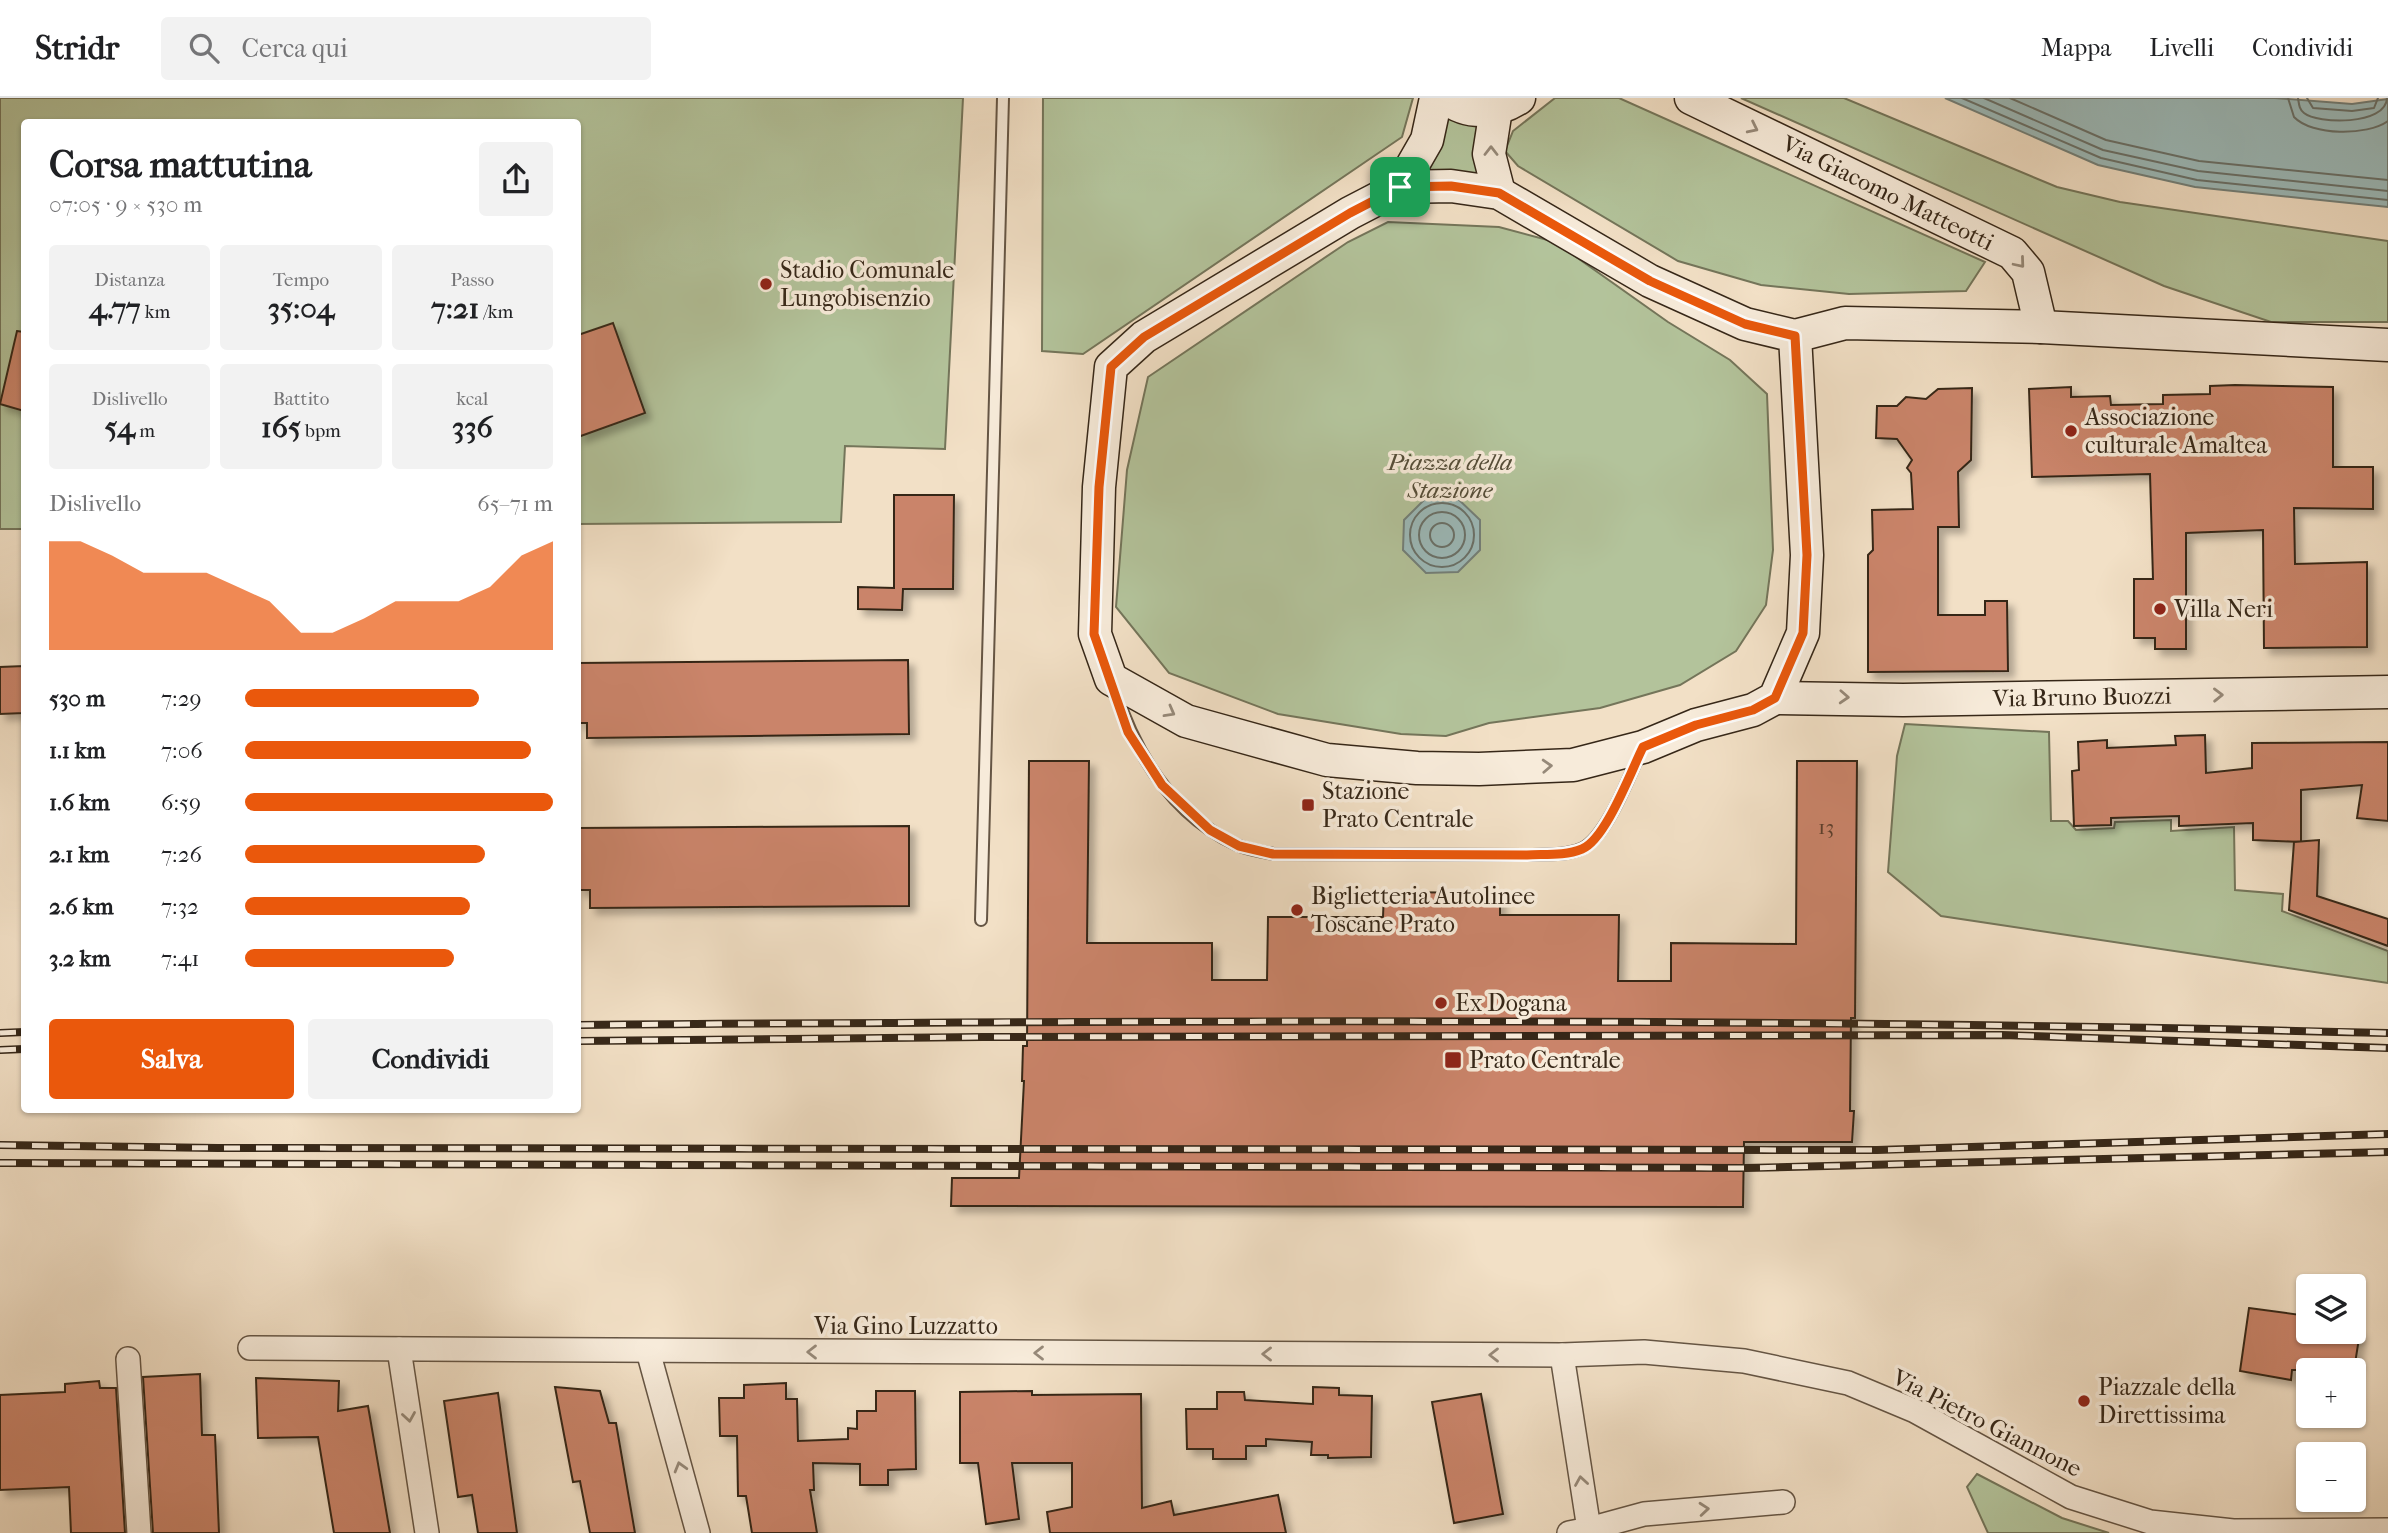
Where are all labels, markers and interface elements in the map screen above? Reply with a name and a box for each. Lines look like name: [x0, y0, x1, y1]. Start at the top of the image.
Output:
search box: [161, 17, 651, 80]
text: Stridr: [35, 29, 119, 68]
icon: search: [185, 29, 223, 67]
text: Cerca qui: [241, 33, 348, 64]
text: Mappa: [2041, 34, 2111, 62]
text: Livelli: [2149, 34, 2214, 62]
text: Condividi: [2252, 34, 2353, 62]
one-way arrow: [1746, 119, 1758, 133]
street label: Via Giacomo Matteotti: [1777, 129, 1999, 256]
text: Corsa mattutina: [49, 142, 312, 187]
button: share: [479, 142, 553, 216]
one-way arrow: [1483, 145, 1499, 156]
pin: [1370, 157, 1430, 217]
icon: arrive: [1381, 168, 1419, 206]
text: 07:05 · 9 × 530 m: [49, 191, 202, 218]
one-way arrow: [2012, 255, 2025, 268]
place label: Stadio Comunale Lungobisenzio: [780, 256, 954, 312]
text: Distanza: [94, 269, 165, 291]
text: Tempo: [273, 269, 329, 291]
text: Passo: [450, 269, 494, 291]
marker: Stadio Comunale Lungobisenzio: [758, 276, 774, 292]
text: 4.77: [89, 291, 141, 326]
text: 35:04: [268, 291, 334, 326]
text: 7:21: [431, 291, 479, 326]
text: km: [141, 301, 170, 323]
text: /km: [479, 301, 513, 323]
text: Dislivello: [92, 388, 168, 410]
text: Battito: [273, 388, 329, 410]
text: kcal: [456, 388, 488, 410]
place label: Associazione culturale Amaltea: [2084, 403, 2268, 459]
text: 54: [104, 410, 135, 445]
text: 165: [261, 410, 301, 445]
text: 336: [452, 410, 493, 445]
text: m: [135, 420, 155, 442]
text: bpm: [301, 420, 341, 442]
marker: Associazione culturale Amaltea: [2063, 423, 2079, 439]
park label: Piazza della Stazione: [1386, 448, 1513, 504]
text: Dislivello: [49, 490, 141, 517]
text: 65–71 m: [477, 490, 553, 517]
place label: Villa Neri: [2173, 595, 2273, 623]
marker: Villa Neri: [2152, 601, 2168, 617]
street label: Via Bruno Buozzi: [1991, 681, 2172, 713]
text: 530 m: [49, 685, 105, 712]
text: 7:29: [161, 685, 202, 712]
one-way arrow: [2213, 687, 2224, 702]
one-way arrow: [1838, 690, 1849, 705]
one-way arrow: [1163, 704, 1176, 717]
text: 1.1 km: [49, 737, 106, 764]
text: 7:06: [161, 737, 203, 764]
one-way arrow: [1542, 759, 1553, 774]
place label: Stazione Prato Centrale: [1322, 777, 1474, 833]
text: 1.6 km: [49, 789, 110, 816]
text: 6:59: [161, 789, 201, 816]
marker: Stazione Prato Centrale: [1300, 797, 1316, 813]
house number: 13: [1818, 815, 1834, 839]
text: 2.1 km: [49, 841, 109, 868]
text: 7:26: [161, 841, 202, 868]
place label: Biglietteria Autolinee Toscane Prato: [1311, 882, 1535, 938]
text: 2.6 km: [49, 893, 114, 920]
text: 7:32: [161, 893, 199, 920]
marker: Biglietteria Autolinee Toscane Prato: [1289, 902, 1305, 918]
text: 3.2 km: [49, 945, 111, 972]
text: 7:41: [161, 945, 199, 972]
place label: Ex Dogana: [1455, 989, 1568, 1017]
marker: Ex Dogana: [1433, 995, 1449, 1011]
button: Salva: [49, 1019, 294, 1099]
button: Condividi: [308, 1019, 553, 1099]
place label: Prato Centrale: [1469, 1046, 1621, 1074]
marker: Prato Centrale: [1443, 1050, 1463, 1070]
map controls: [2296, 1274, 2366, 1512]
button: layers: [2296, 1274, 2366, 1344]
street label: Via Gino Luzzatto: [813, 1312, 998, 1340]
one-way arrow: [806, 1344, 816, 1360]
one-way arrow: [1033, 1345, 1044, 1361]
one-way arrow: [1261, 1346, 1271, 1362]
one-way arrow: [1488, 1347, 1499, 1363]
button: +: [2296, 1358, 2366, 1428]
street label: Via Pietro Giannone: [1887, 1363, 2086, 1483]
place label: Piazzale della Direttissima: [2098, 1373, 2237, 1429]
marker: Piazzale della Direttissima: [2076, 1393, 2092, 1409]
one-way arrow: [401, 1411, 416, 1423]
button: −: [2296, 1442, 2366, 1512]
one-way arrow: [673, 1461, 688, 1473]
one-way arrow: [1574, 1476, 1589, 1487]
one-way arrow: [1698, 1502, 1709, 1517]

